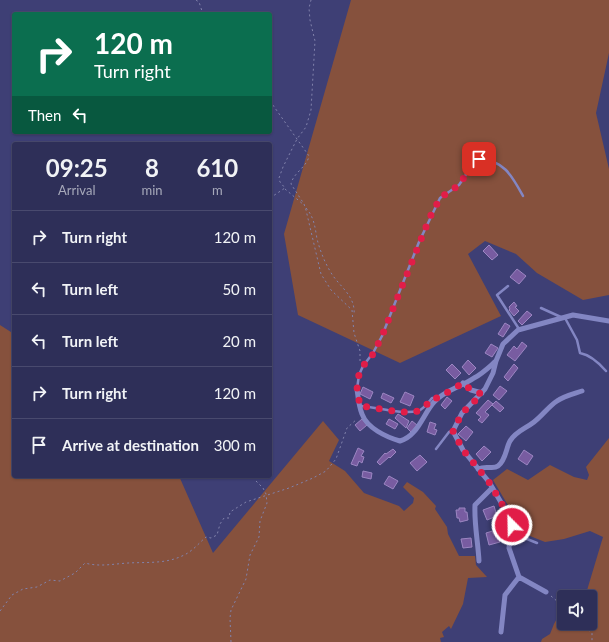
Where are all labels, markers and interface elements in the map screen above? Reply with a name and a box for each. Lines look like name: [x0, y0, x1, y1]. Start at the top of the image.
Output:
text: 120 m: [94, 26, 173, 60]
icon: right: [28, 28, 80, 80]
text: Turn right: [94, 60, 171, 82]
icon: left: [69, 104, 91, 126]
text: Then: [28, 106, 61, 124]
pin: [462, 142, 496, 176]
icon: arrive: [468, 148, 490, 170]
text: 09:25: [46, 153, 108, 182]
text: 8: [145, 153, 159, 182]
text: 610: [196, 153, 238, 182]
text: Arrival: [58, 182, 95, 198]
text: min: [142, 182, 163, 198]
text: m: [212, 182, 223, 198]
icon: right: [28, 226, 50, 248]
text: Turn right: [62, 228, 127, 246]
text: 120 m: [214, 228, 256, 246]
icon: left: [28, 278, 50, 300]
text: Turn left: [62, 280, 118, 298]
text: 50 m: [222, 280, 256, 298]
icon: left: [28, 330, 50, 352]
text: Turn left: [62, 332, 118, 350]
text: 20 m: [222, 332, 256, 350]
icon: right: [28, 382, 50, 404]
text: Turn right: [62, 384, 127, 402]
text: 120 m: [214, 384, 256, 402]
icon: arrive: [28, 434, 50, 456]
text: Arrive at destination: [62, 436, 199, 454]
text: 300 m: [214, 436, 256, 454]
position arrow: [491, 504, 533, 546]
map controls: [557, 590, 597, 630]
button: sound: [557, 590, 597, 630]

